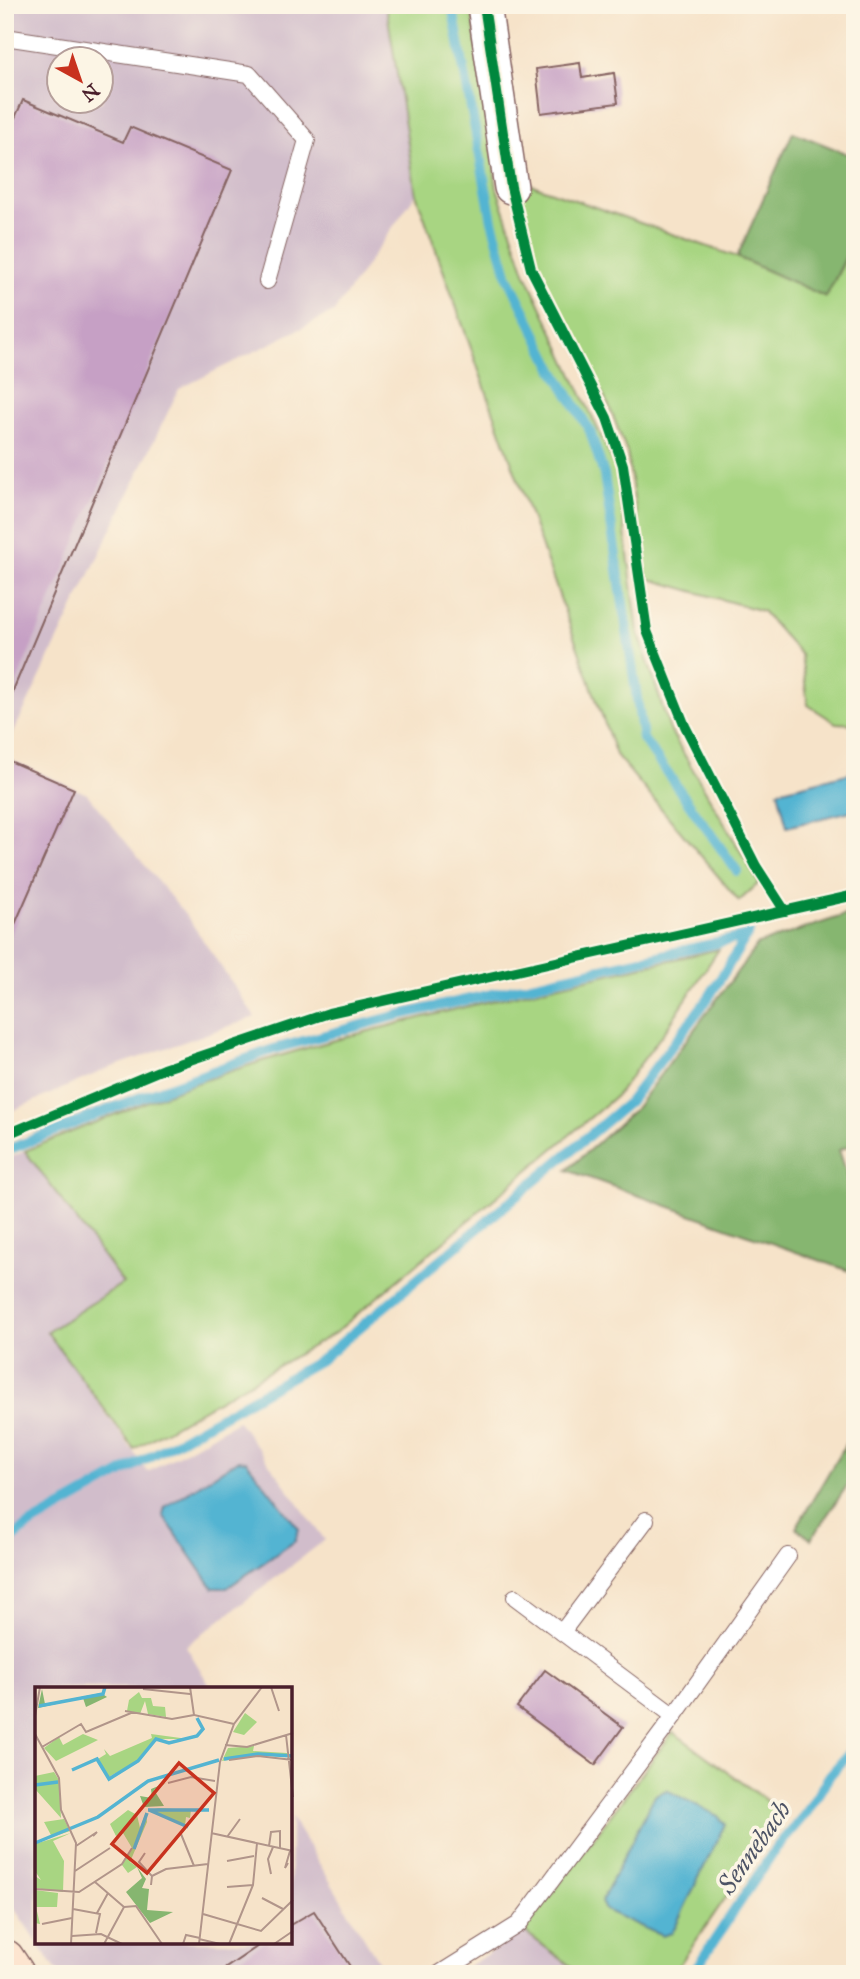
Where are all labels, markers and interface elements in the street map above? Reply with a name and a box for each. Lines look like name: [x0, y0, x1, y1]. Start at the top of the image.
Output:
north arrow: [46, 46, 116, 116]
text: N: [77, 79, 104, 107]
inset map: [35, 1687, 292, 1944]
water label: Sennebach: [710, 1794, 798, 1901]

